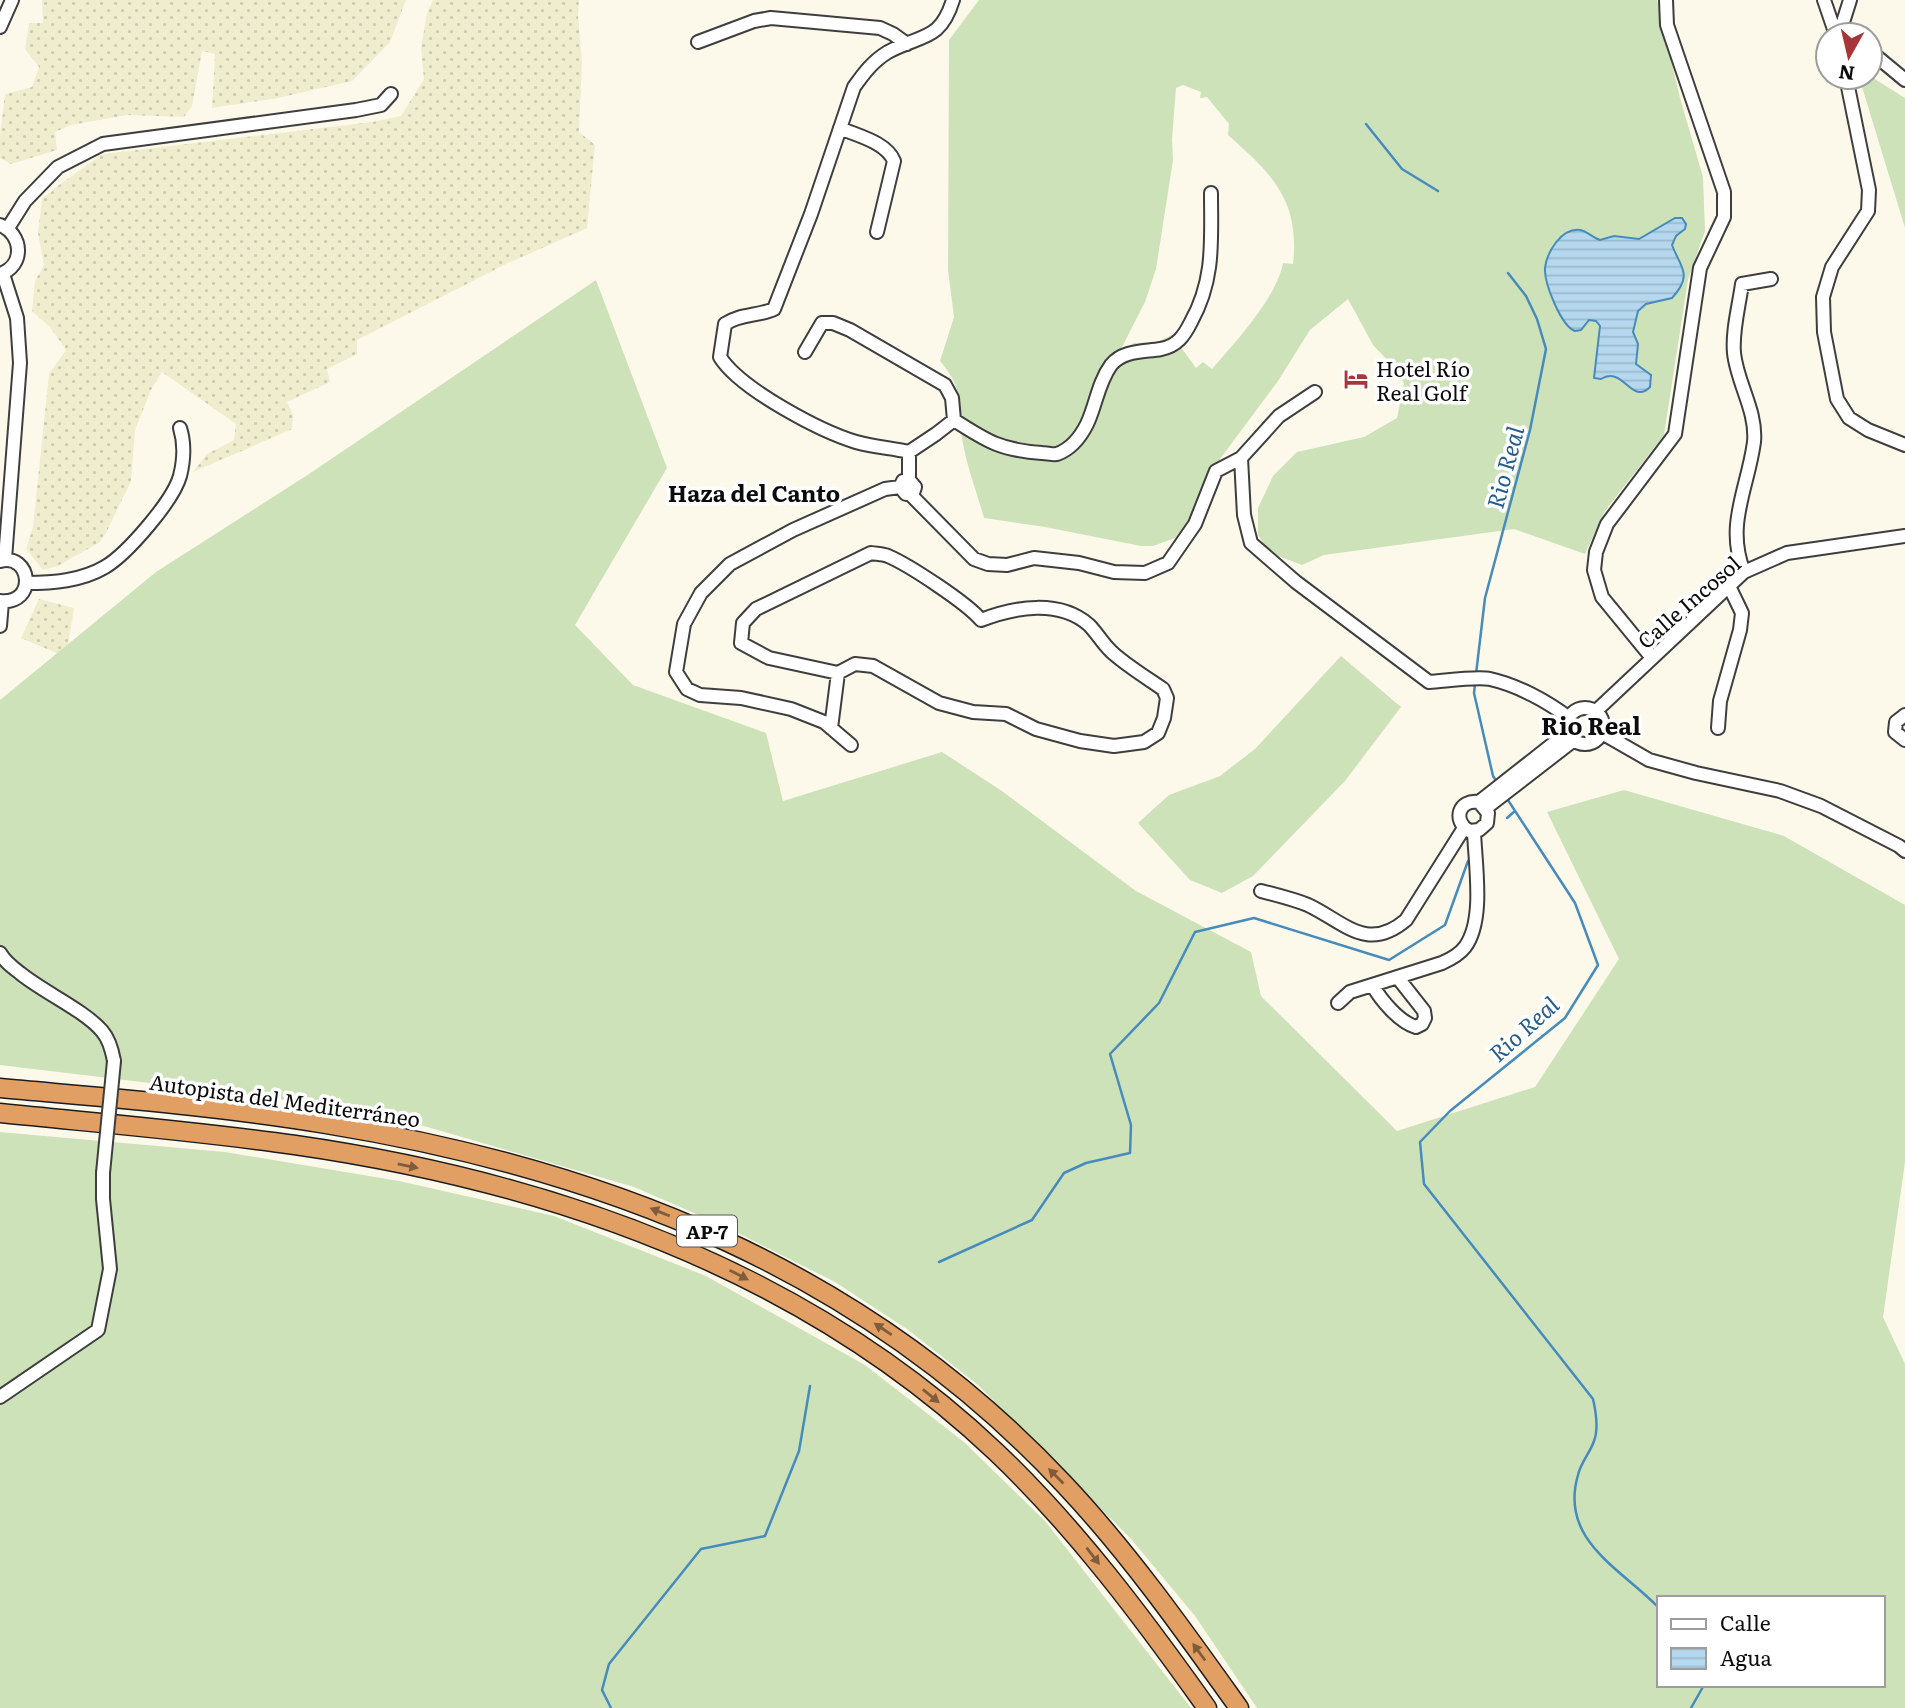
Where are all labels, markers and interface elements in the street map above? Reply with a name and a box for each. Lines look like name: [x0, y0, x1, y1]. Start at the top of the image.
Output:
north arrow: [1814, 21, 1884, 91]
text: N: [1837, 59, 1856, 89]
place label: Hotel Río Real Golf: [1376, 352, 1470, 407]
hotel icon: Hotel Río Real Golf: [1342, 365, 1370, 393]
water label: Rio Real: [1477, 422, 1531, 512]
district label: Haza del Canto: [668, 475, 840, 509]
street label: Calle Incosol: [1630, 547, 1746, 655]
district label: Rio Real: [1541, 707, 1641, 742]
water label: Rio Real: [1480, 987, 1566, 1069]
street label: Autopista del Mediterráneo: [148, 1065, 422, 1133]
one-way arrow: [397, 1160, 419, 1171]
one-way arrow: [650, 1206, 671, 1217]
road number: AP-7: [677, 1216, 737, 1246]
one-way arrow: [729, 1269, 749, 1280]
one-way arrow: [874, 1322, 892, 1336]
one-way arrow: [923, 1388, 940, 1403]
one-way arrow: [1048, 1468, 1065, 1484]
one-way arrow: [1085, 1546, 1100, 1564]
legend: [1657, 1596, 1884, 1687]
text: Calle: [1720, 1606, 1771, 1637]
text: Agua: [1720, 1641, 1772, 1672]
one-way arrow: [1192, 1643, 1206, 1661]

